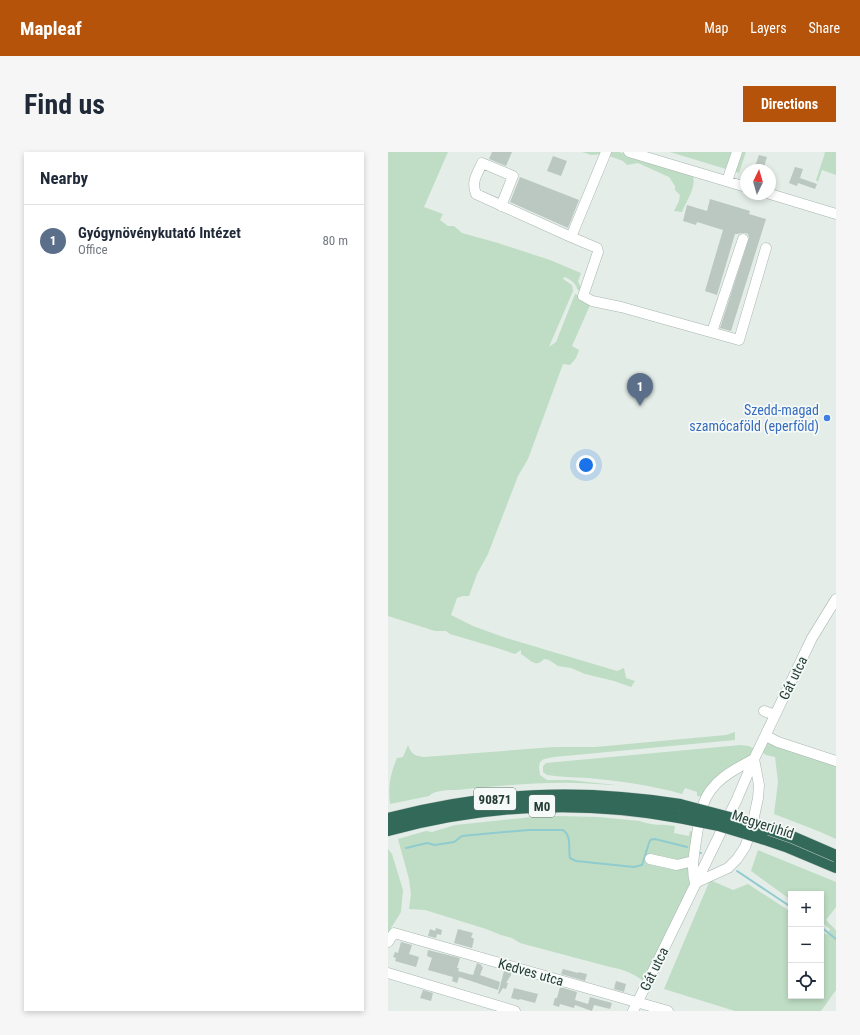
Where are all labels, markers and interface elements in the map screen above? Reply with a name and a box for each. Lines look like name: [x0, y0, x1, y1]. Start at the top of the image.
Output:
text: Mapleaf: [20, 17, 82, 40]
text: Map: [704, 20, 728, 36]
text: Layers: [750, 20, 787, 36]
text: Share: [809, 20, 840, 36]
button: Directions: [743, 86, 836, 122]
text: Find us: [24, 88, 105, 121]
north arrow: [740, 164, 776, 200]
text: Nearby: [40, 168, 88, 188]
text: Gyógynövénykutató Intézet: [78, 224, 241, 242]
text: 1: [50, 233, 56, 248]
text: 80 m: [322, 233, 348, 248]
text: Office: [78, 242, 108, 257]
pin: 1: [627, 373, 653, 406]
place label: Szedd-magad szamócaföld (eperföld): [689, 402, 819, 435]
marker: Szedd-magad szamócaföld (eperföld): [822, 413, 832, 423]
your location: [576, 455, 596, 475]
street label: Gát utca: [776, 654, 810, 702]
road number: 90871: [474, 788, 516, 810]
road number: M0: [529, 795, 555, 817]
street label: Megyeri híd: [730, 806, 796, 842]
map controls: [788, 891, 824, 999]
button: +: [788, 891, 824, 927]
button: −: [788, 927, 824, 963]
street label: Gát utca: [637, 945, 671, 993]
street label: Kedves utca: [497, 955, 565, 989]
button: locate: [788, 963, 824, 999]

